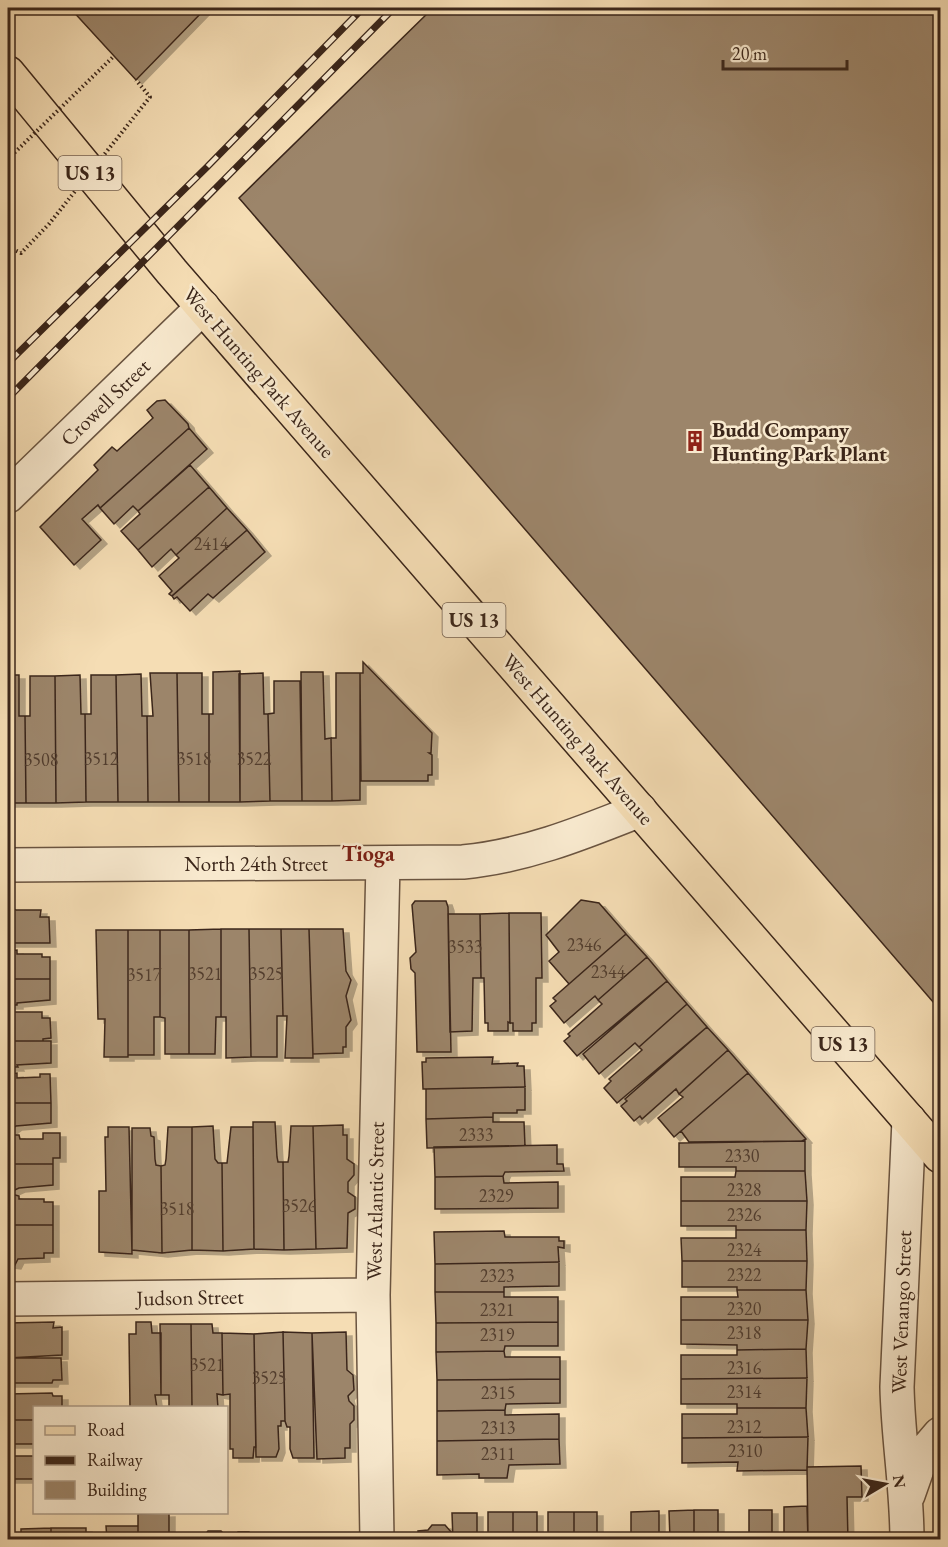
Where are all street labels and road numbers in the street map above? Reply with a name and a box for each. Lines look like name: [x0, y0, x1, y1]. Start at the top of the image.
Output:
road number: US 13: [58, 156, 122, 190]
street label: West Hunting Park Avenue: [177, 281, 341, 463]
street label: Crowell Street: [54, 352, 156, 451]
road number: US 13: [442, 603, 506, 637]
street label: West Hunting Park Avenue: [496, 648, 660, 830]
street label: North 24th Street: [184, 850, 328, 877]
road number: US 13: [812, 1027, 874, 1061]
street label: West Atlantic Street: [360, 1121, 390, 1281]
street label: West Venango Street: [885, 1229, 917, 1394]
street label: Judson Street: [134, 1283, 244, 1311]

